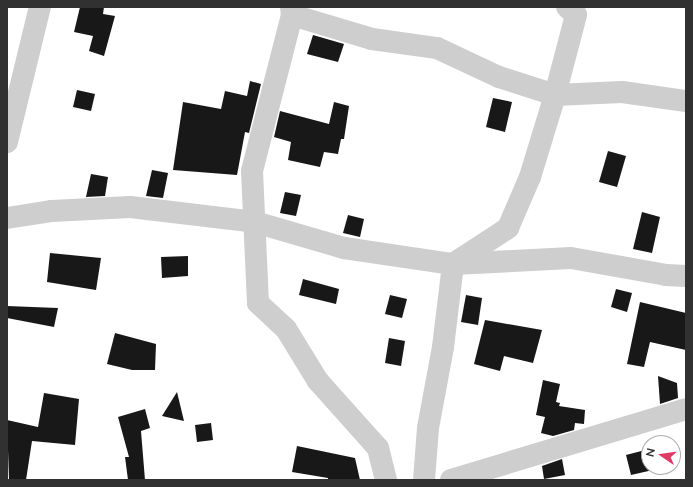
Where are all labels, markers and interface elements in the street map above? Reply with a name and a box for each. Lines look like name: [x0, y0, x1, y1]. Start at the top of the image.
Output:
north arrow: [641, 435, 681, 475]
text: N: [643, 447, 657, 458]

